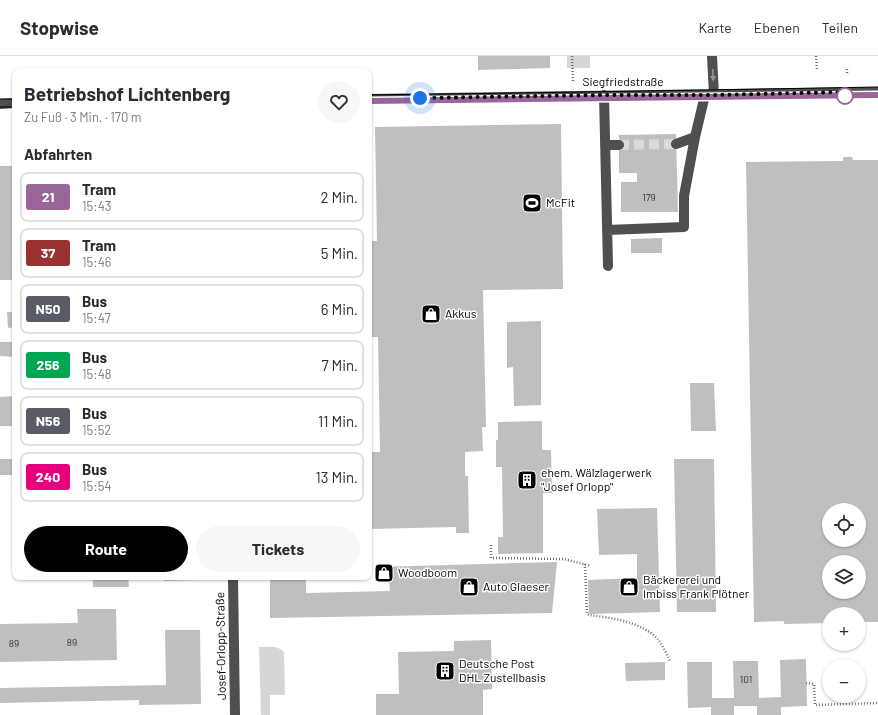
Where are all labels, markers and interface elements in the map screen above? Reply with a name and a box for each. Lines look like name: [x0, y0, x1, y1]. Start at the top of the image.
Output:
text: Stopwise: [20, 16, 99, 39]
text: Karte: [698, 19, 732, 36]
text: Ebenen: [754, 19, 800, 36]
text: Teilen: [822, 19, 858, 36]
one-way arrow: [710, 69, 716, 82]
street label: Siegfriedstraße: [582, 74, 664, 88]
button: heart: [318, 81, 360, 123]
text: Betriebshof Lichtenberg: [24, 82, 230, 105]
unlabelled marker: [836, 87, 854, 105]
your location: [410, 88, 430, 108]
text: Zu Fuß · 3 Min. · 170 m: [24, 109, 142, 125]
text: Abfahrten: [24, 145, 92, 163]
text: Tram: [82, 180, 116, 198]
text: 21: [42, 188, 54, 205]
text: 2 Min.: [320, 188, 358, 206]
house number: 179: [642, 191, 656, 203]
sports icon: McFit: [521, 192, 543, 214]
place label: McFit: [546, 195, 575, 209]
text: 15:43: [82, 198, 112, 214]
text: Tram: [82, 236, 116, 254]
text: 37: [41, 244, 55, 261]
text: 5 Min.: [321, 244, 358, 262]
text: 15:46: [82, 254, 112, 270]
text: Bus: [82, 292, 107, 310]
text: N50: [36, 300, 60, 317]
text: 6 Min.: [321, 300, 358, 318]
shop icon: Akkus: [420, 303, 442, 325]
place label: Akkus: [445, 306, 477, 320]
text: 15:47: [82, 310, 111, 326]
text: Bus: [82, 348, 107, 366]
text: 256: [37, 356, 59, 373]
text: 7 Min.: [321, 356, 358, 374]
text: 15:48: [82, 366, 112, 382]
text: Bus: [82, 404, 107, 422]
text: N56: [36, 412, 60, 429]
text: 11 Min.: [318, 412, 358, 430]
text: 15:52: [82, 422, 111, 438]
text: Bus: [82, 460, 107, 478]
place label: ehem. Wälzlagerwerk "Josef Orlopp": [541, 465, 651, 493]
text: 240: [36, 468, 60, 485]
text: 13 Min.: [316, 468, 358, 486]
building icon: ehem. Wälzlagerwerk "Josef Orlopp": [516, 469, 538, 491]
text: 15:54: [82, 478, 111, 494]
map controls: [822, 503, 866, 703]
button: locate: [822, 503, 866, 547]
button: Route: [24, 526, 188, 572]
button: Tickets: [196, 526, 360, 572]
button: layers: [822, 555, 866, 599]
shop icon: Woodboom: [373, 562, 395, 584]
place label: Woodboom: [398, 565, 457, 579]
place label: Bäckererei und Imbiss Frank Plötner: [643, 572, 750, 600]
shop icon: Auto Glaeser: [458, 576, 480, 598]
shop icon: Bäckererei und Imbiss Frank Plötner: [618, 576, 640, 598]
place label: Auto Glaeser: [483, 579, 550, 593]
street label: Josef-Orlopp-Straße: [212, 592, 228, 700]
button: +: [822, 607, 866, 651]
house number: 89: [67, 636, 77, 648]
house number: 89: [9, 637, 19, 649]
place label: Deutsche Post DHL Zustellbasis: [459, 656, 546, 684]
button: −: [822, 659, 866, 703]
building icon: Deutsche Post DHL Zustellbasis: [434, 660, 456, 682]
house number: 101: [740, 673, 752, 685]

